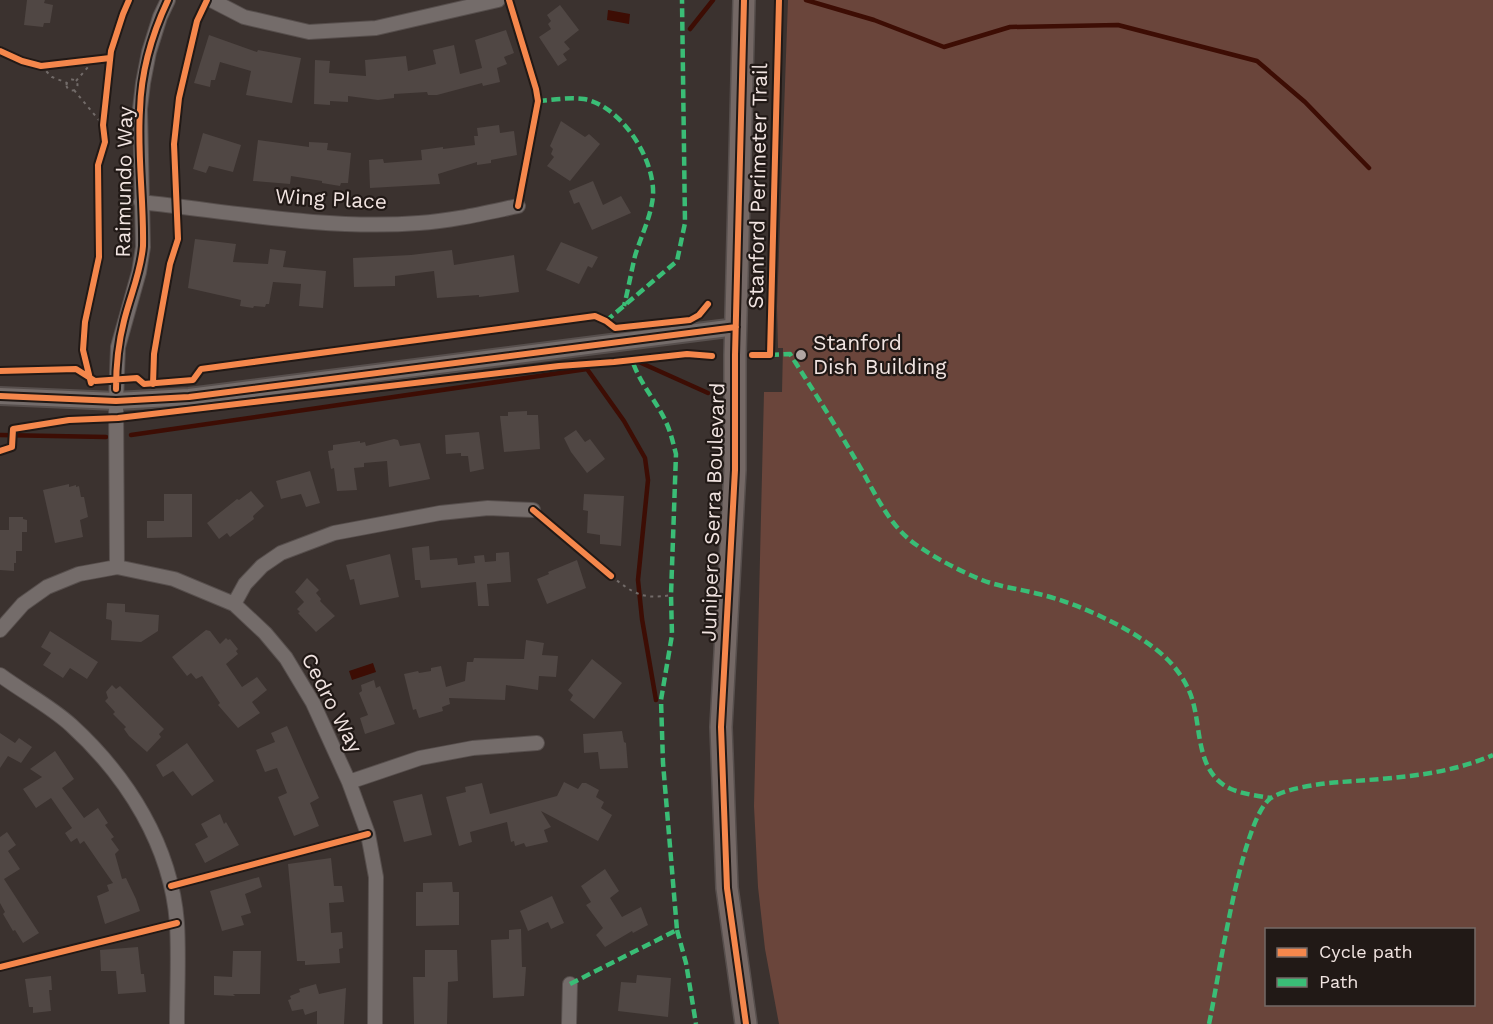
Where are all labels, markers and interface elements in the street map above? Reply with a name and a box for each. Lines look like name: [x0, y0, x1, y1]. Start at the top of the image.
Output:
street label: Stanford Perimeter Trail: [743, 62, 772, 309]
street label: Raimundo Way: [110, 106, 137, 258]
street label: Wing Place: [274, 183, 388, 214]
place label: Stanford Dish Building: [813, 330, 947, 379]
marker: Stanford Dish Building: [794, 348, 808, 362]
street label: Junipero Serra Boulevard: [695, 382, 730, 642]
street label: Cedro Way: [297, 649, 368, 757]
legend: [1265, 928, 1475, 1006]
text: Cycle path: [1319, 941, 1413, 962]
text: Path: [1319, 971, 1359, 992]

